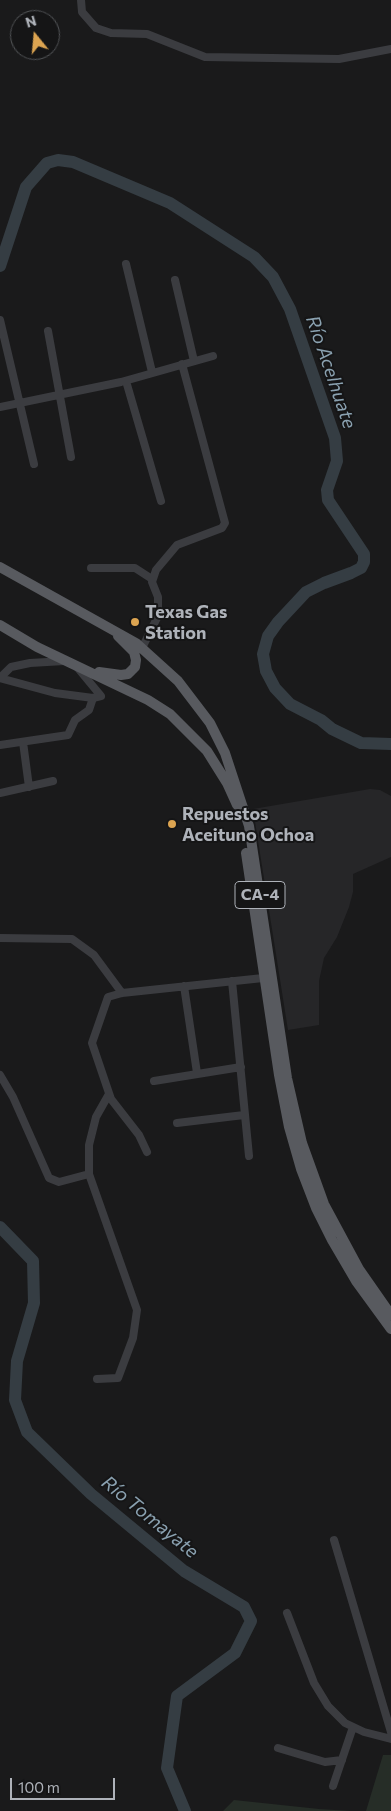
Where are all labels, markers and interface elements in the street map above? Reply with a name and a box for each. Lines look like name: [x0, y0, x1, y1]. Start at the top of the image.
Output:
north arrow: [10, 10, 60, 60]
text: N: [23, 11, 38, 31]
water label: Río Acelhuate: [301, 312, 361, 432]
place label: Texas Gas Station: [145, 601, 227, 644]
marker: Texas Gas Station: [129, 616, 141, 628]
place label: Repuestos Aceituno Ochoa: [182, 803, 314, 846]
marker: Repuestos Aceituno Ochoa: [166, 818, 178, 830]
road number: CA-4: [235, 882, 285, 908]
water label: Río Tomayate: [97, 1471, 203, 1563]
scale bar: [12, 1768, 118, 1800]
text: 100 m: [18, 1778, 60, 1796]

